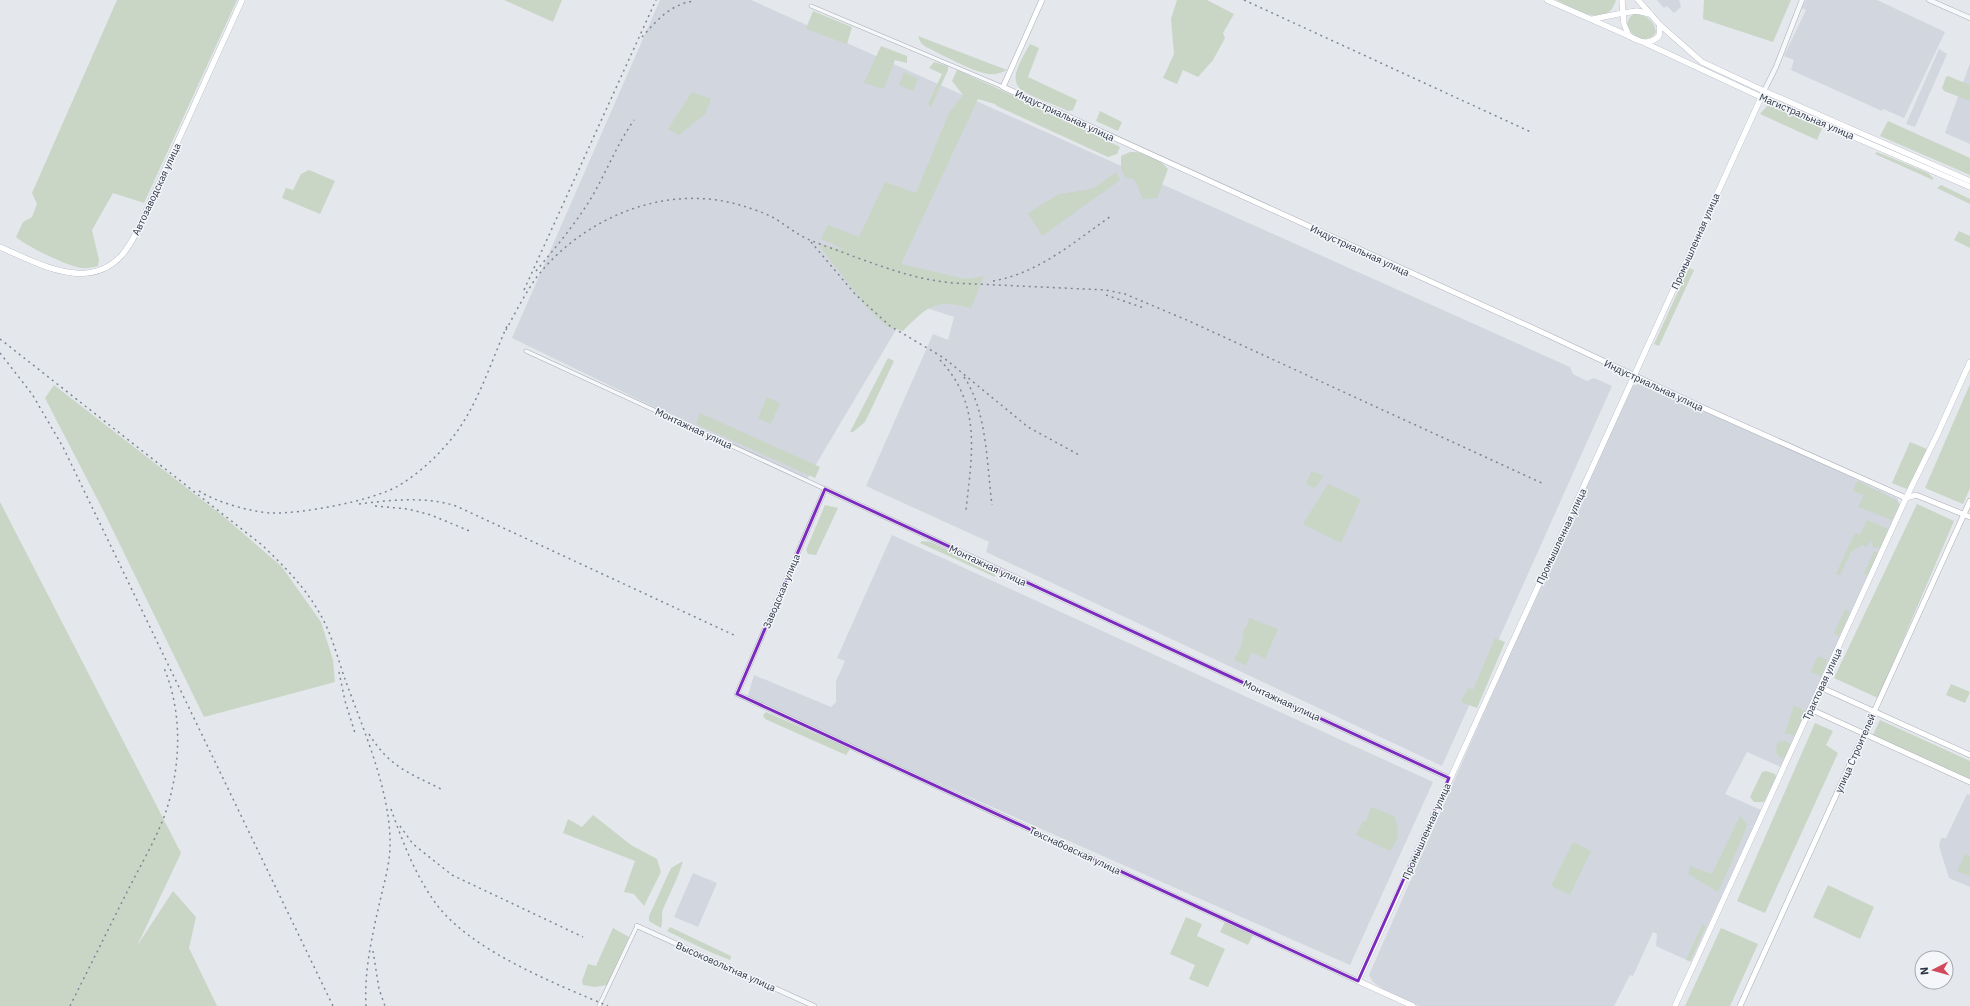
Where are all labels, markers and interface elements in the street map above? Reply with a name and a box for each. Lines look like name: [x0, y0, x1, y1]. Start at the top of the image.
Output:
street label: Индустриальная улица: [1013, 87, 1117, 144]
street label: Магистральная улица: [1757, 91, 1857, 143]
street label: Автозаводская улица: [129, 140, 184, 238]
street label: Промышленная улица: [1668, 190, 1723, 291]
street label: Индустриальная улица: [1308, 222, 1412, 279]
street label: Индустриальная улица: [1602, 357, 1706, 414]
street label: Монтажная улица: [653, 405, 735, 452]
street label: Промышленная улица: [1534, 486, 1590, 586]
street label: Монтажная улица: [947, 542, 1029, 589]
street label: Заводская улица: [760, 551, 803, 630]
street label: Трактовая улица: [1800, 645, 1845, 722]
street label: Монтажная улица: [1241, 677, 1323, 724]
street label: улица Строителей: [1832, 711, 1879, 795]
street label: Промышленная улица: [1399, 780, 1454, 881]
street label: Техснабовская улица: [1027, 823, 1123, 878]
street label: Высоковольтная улица: [674, 939, 778, 995]
north arrow: [1914, 950, 1954, 990]
text: N: [1917, 966, 1931, 976]

